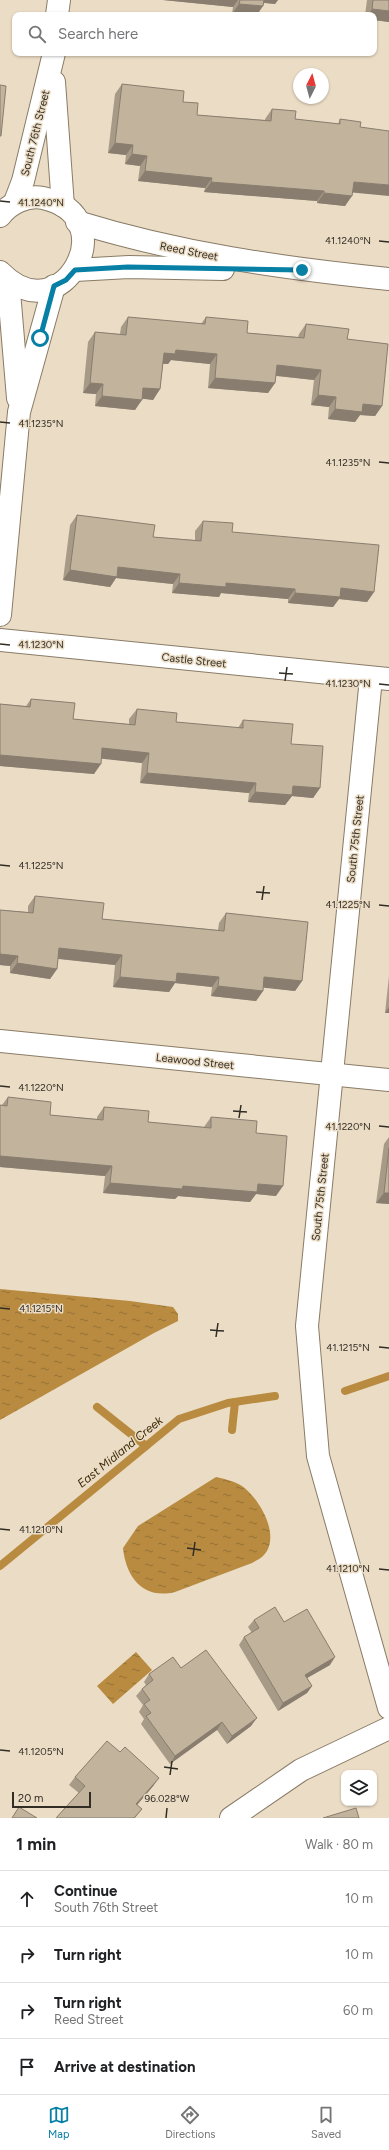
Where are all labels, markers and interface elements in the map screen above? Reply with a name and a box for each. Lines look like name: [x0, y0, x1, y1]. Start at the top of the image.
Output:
search box: [12, 12, 377, 56]
icon: search: [26, 23, 48, 45]
text: Search here: [58, 25, 138, 43]
north arrow: [293, 68, 329, 104]
street label: South 76th Street: [19, 89, 52, 178]
text: 41.1240°N: [18, 196, 64, 209]
text: 41.1240°N: [325, 234, 371, 247]
street label: Reed Street: [159, 239, 219, 263]
route end: [293, 261, 311, 279]
route start: [31, 329, 49, 347]
text: 41.1235°N: [19, 417, 63, 430]
text: 41.1235°N: [326, 456, 370, 469]
text: 41.1230°N: [18, 638, 64, 651]
street label: Castle Street: [161, 651, 227, 670]
text: 41.1230°N: [325, 677, 371, 690]
street label: South 75th Street: [344, 794, 367, 884]
text: 41.1225°N: [19, 859, 63, 872]
text: 41.1225°N: [326, 898, 370, 911]
street label: Leawood Street: [155, 1051, 235, 1072]
text: 41.1220°N: [18, 1081, 64, 1094]
text: 41.1220°N: [325, 1120, 371, 1133]
street label: South 75th Street: [309, 1152, 332, 1242]
text: 41.1215°N: [19, 1302, 63, 1315]
text: 41.1215°N: [326, 1341, 370, 1354]
water label: East Midland Creek: [75, 1413, 166, 1491]
text: 41.1210°N: [19, 1523, 63, 1536]
text: 41.1210°N: [326, 1562, 370, 1575]
text: 41.1205°N: [18, 1745, 64, 1758]
map controls: [341, 1770, 377, 1806]
button: layers: [341, 1770, 377, 1806]
scale bar: [12, 1790, 91, 1809]
text: 20 m: [18, 1792, 43, 1805]
text: 96.028°W: [145, 1792, 190, 1805]
text: 1 min: [16, 1834, 56, 1854]
text: Walk · 80 m: [305, 1837, 373, 1852]
text: Continue: [54, 1882, 117, 1900]
icon: ahead: [16, 1888, 38, 1910]
text: 10 m: [345, 1891, 373, 1906]
text: South 76th Street: [54, 1900, 158, 1915]
icon: right: [16, 1944, 38, 1966]
text: Turn right: [54, 1946, 122, 1964]
text: 10 m: [345, 1947, 373, 1962]
text: Turn right: [54, 1994, 122, 2012]
icon: right: [16, 2000, 38, 2022]
text: 60 m: [343, 2003, 373, 2018]
text: Reed Street: [54, 2012, 124, 2027]
icon: arrive: [16, 2056, 38, 2078]
text: Arrive at destination: [54, 2058, 195, 2076]
tab: Map: [48, 2104, 70, 2141]
tab: Directions: [165, 2104, 215, 2141]
tab: Saved: [311, 2104, 341, 2141]

